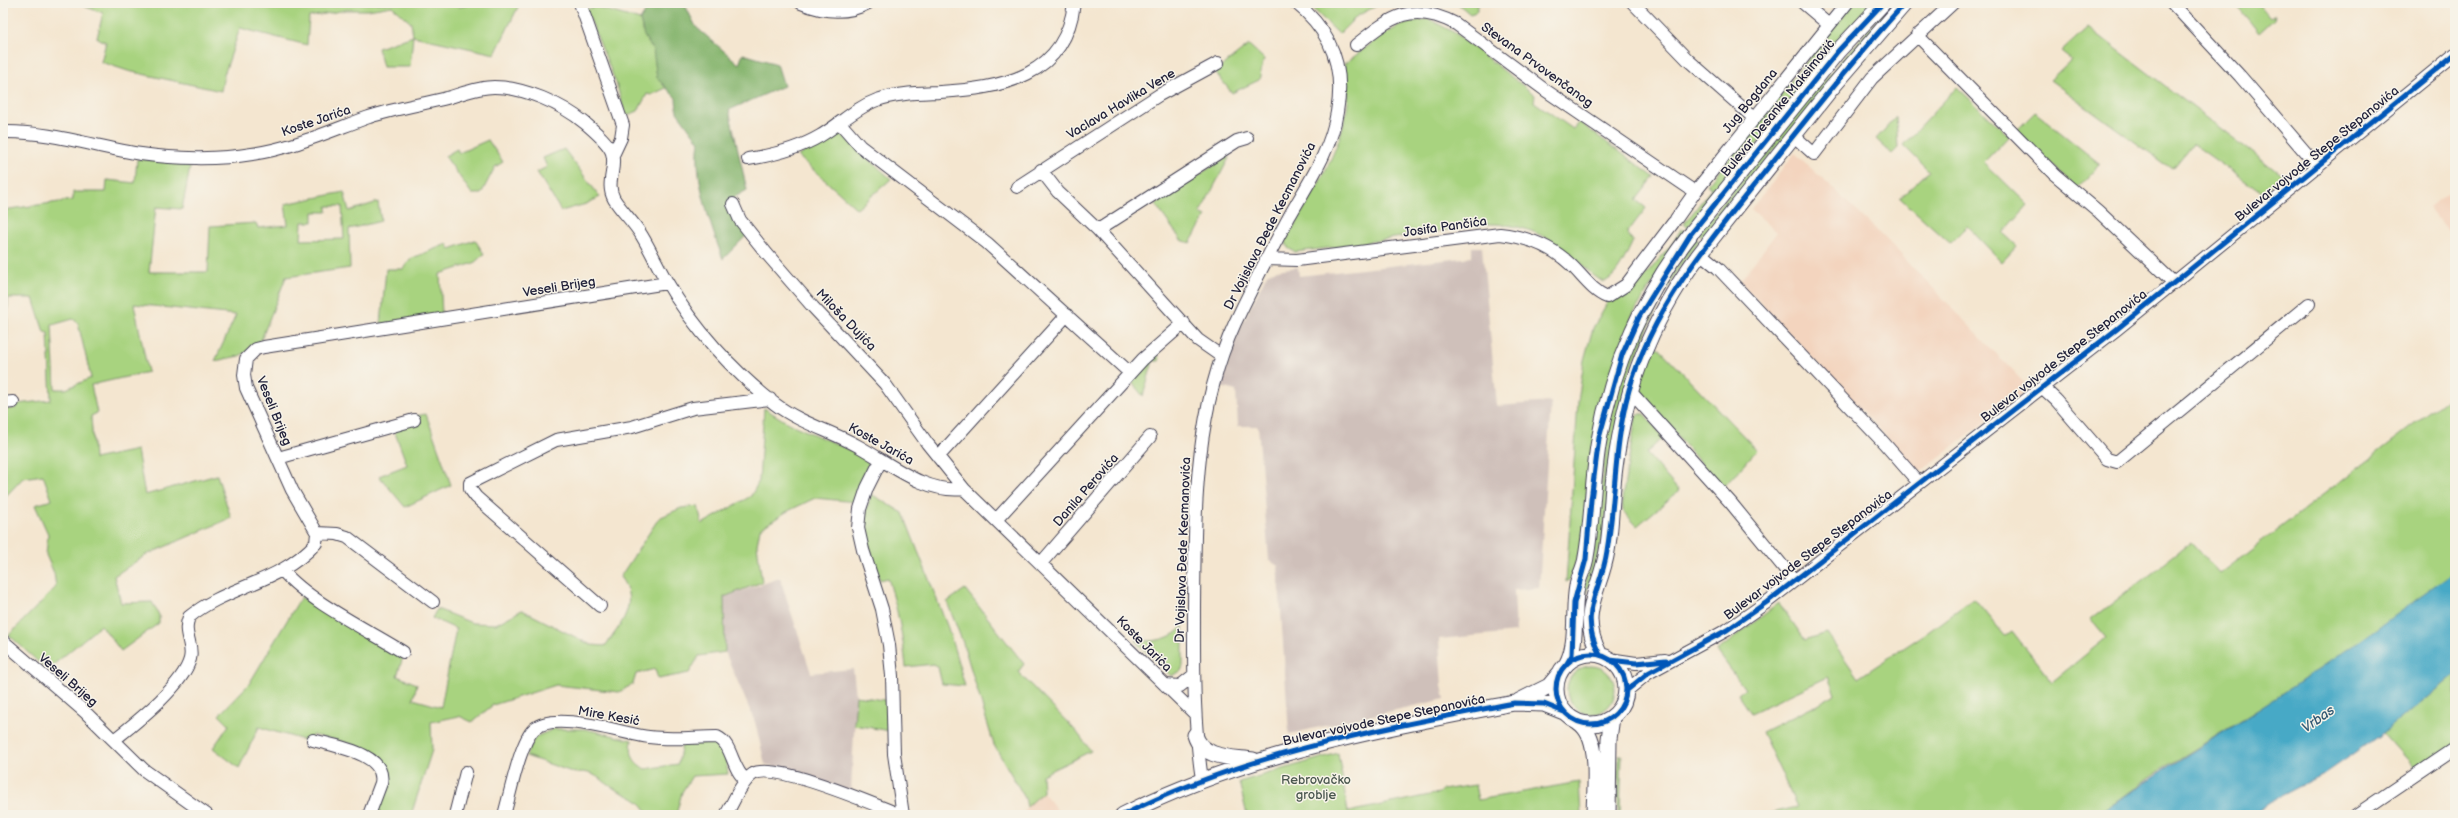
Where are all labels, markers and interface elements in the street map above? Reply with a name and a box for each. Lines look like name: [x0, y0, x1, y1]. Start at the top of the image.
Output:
street label: Stevana Prvovenčanog: [1478, 19, 1596, 111]
street label: Bulevar Desanke Maksimović: [1718, 36, 1839, 180]
street label: Vaclava Havlika Vene: [1064, 65, 1178, 143]
street label: Jug Bogdana: [1719, 66, 1781, 136]
street label: Bulevar vojvode Stepe Stepanovića: [2232, 83, 2402, 225]
street label: Koste Jarića: [279, 102, 353, 140]
street label: Dr Vojislava Đede Kecmanovića: [1221, 139, 1319, 313]
street label: Josifa Pančića: [1402, 213, 1488, 241]
street label: Veseli Brijeg: [522, 273, 596, 301]
street label: Miloša Dujića: [813, 286, 879, 354]
street label: Bulevar vojvode Stepe Stepanovića: [1978, 286, 2150, 426]
street label: Veseli Brijeg: [253, 374, 295, 448]
street label: Koste Jarića: [846, 420, 916, 468]
street label: Danila Perovića: [1050, 450, 1122, 530]
street label: Dr Vojislava Đede Kecmanovića: [1172, 457, 1194, 643]
street label: Bulevar vojvode Stepe Stepanovića: [1721, 486, 1895, 624]
street label: Koste Jarića: [1113, 613, 1175, 675]
street label: Veseli Brijeg: [35, 650, 101, 710]
street label: Bulevar vojvode Stepe Stepanovića: [1281, 691, 1487, 749]
water label: Vrbas: [2298, 702, 2338, 736]
street label: Mire Kesić: [577, 703, 641, 729]
park label: Rebrovačko groblje: [1281, 772, 1351, 803]

